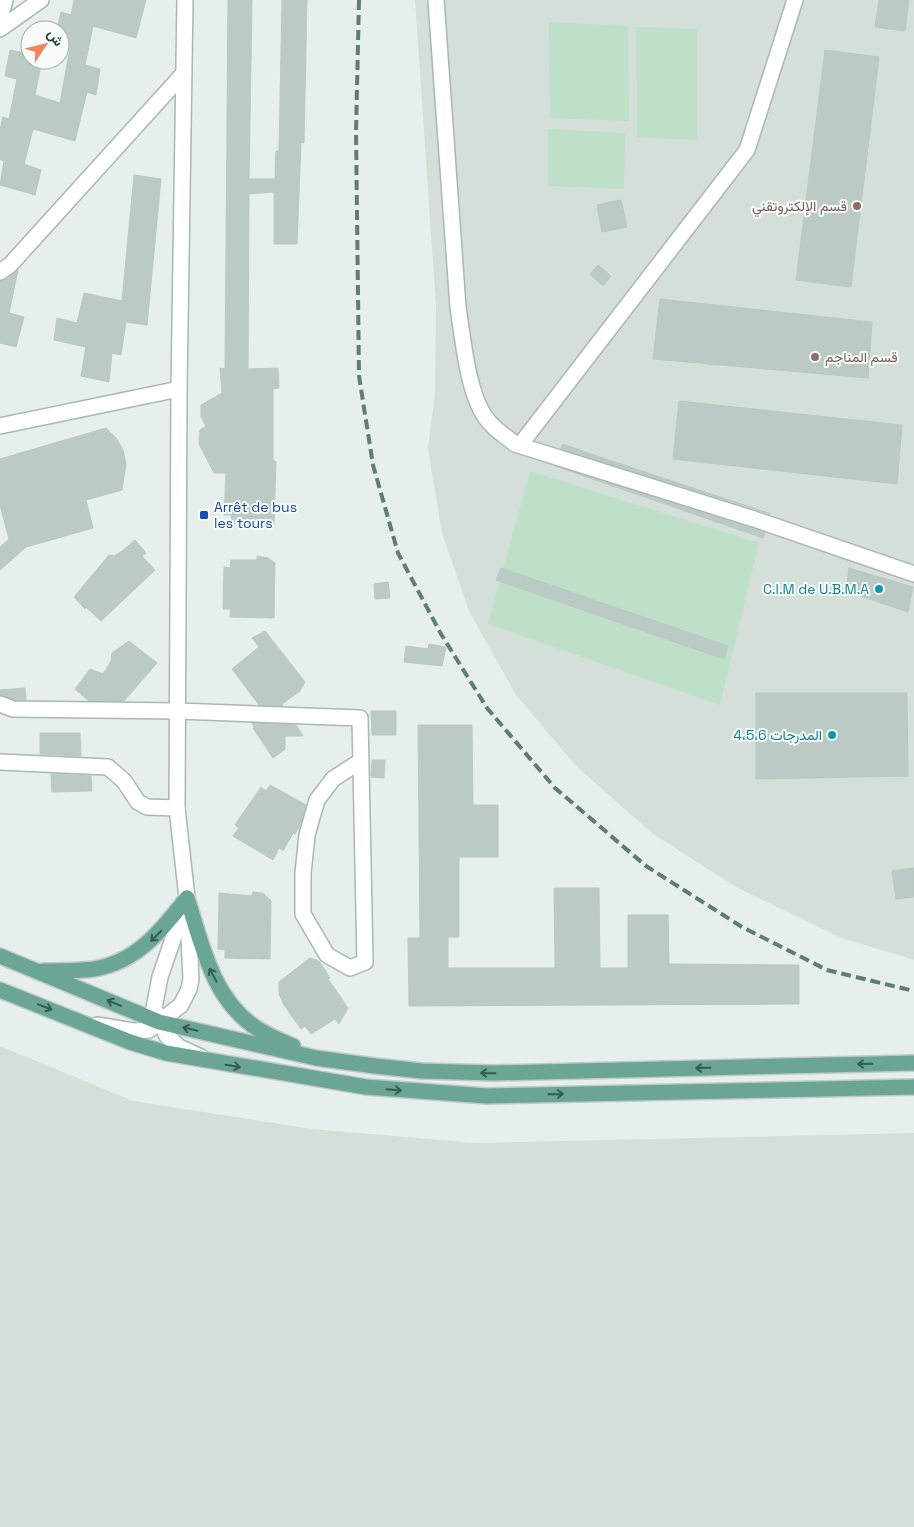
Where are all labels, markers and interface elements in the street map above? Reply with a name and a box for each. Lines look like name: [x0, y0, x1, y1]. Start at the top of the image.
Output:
north arrow: [20, 20, 70, 70]
text: ش: [43, 25, 68, 50]
place label: قسم الإلكتروتقني: [752, 197, 847, 218]
marker: قسم الإلكتروتقني: [851, 200, 863, 212]
place label: قسم المناجم: [825, 348, 898, 366]
marker: قسم المناجم: [809, 351, 821, 363]
place label: Arrêt de bus les tours: [214, 498, 297, 532]
marker: Arrêt de bus les tours: [198, 509, 210, 521]
place label: C.I.M de U.B.M.A: [763, 580, 869, 598]
marker: C.I.M de U.B.M.A: [873, 583, 885, 595]
place label: المدرجات 4،5،6: [733, 726, 822, 744]
marker: المدرجات 4،5،6: [826, 729, 838, 741]
one-way arrow: [150, 930, 162, 942]
one-way arrow: [208, 968, 218, 983]
one-way arrow: [107, 998, 122, 1007]
one-way arrow: [38, 1004, 53, 1013]
one-way arrow: [182, 1023, 198, 1033]
one-way arrow: [858, 1059, 874, 1069]
one-way arrow: [225, 1061, 241, 1071]
one-way arrow: [695, 1063, 712, 1073]
one-way arrow: [480, 1068, 496, 1077]
one-way arrow: [386, 1085, 402, 1094]
one-way arrow: [548, 1089, 564, 1099]

